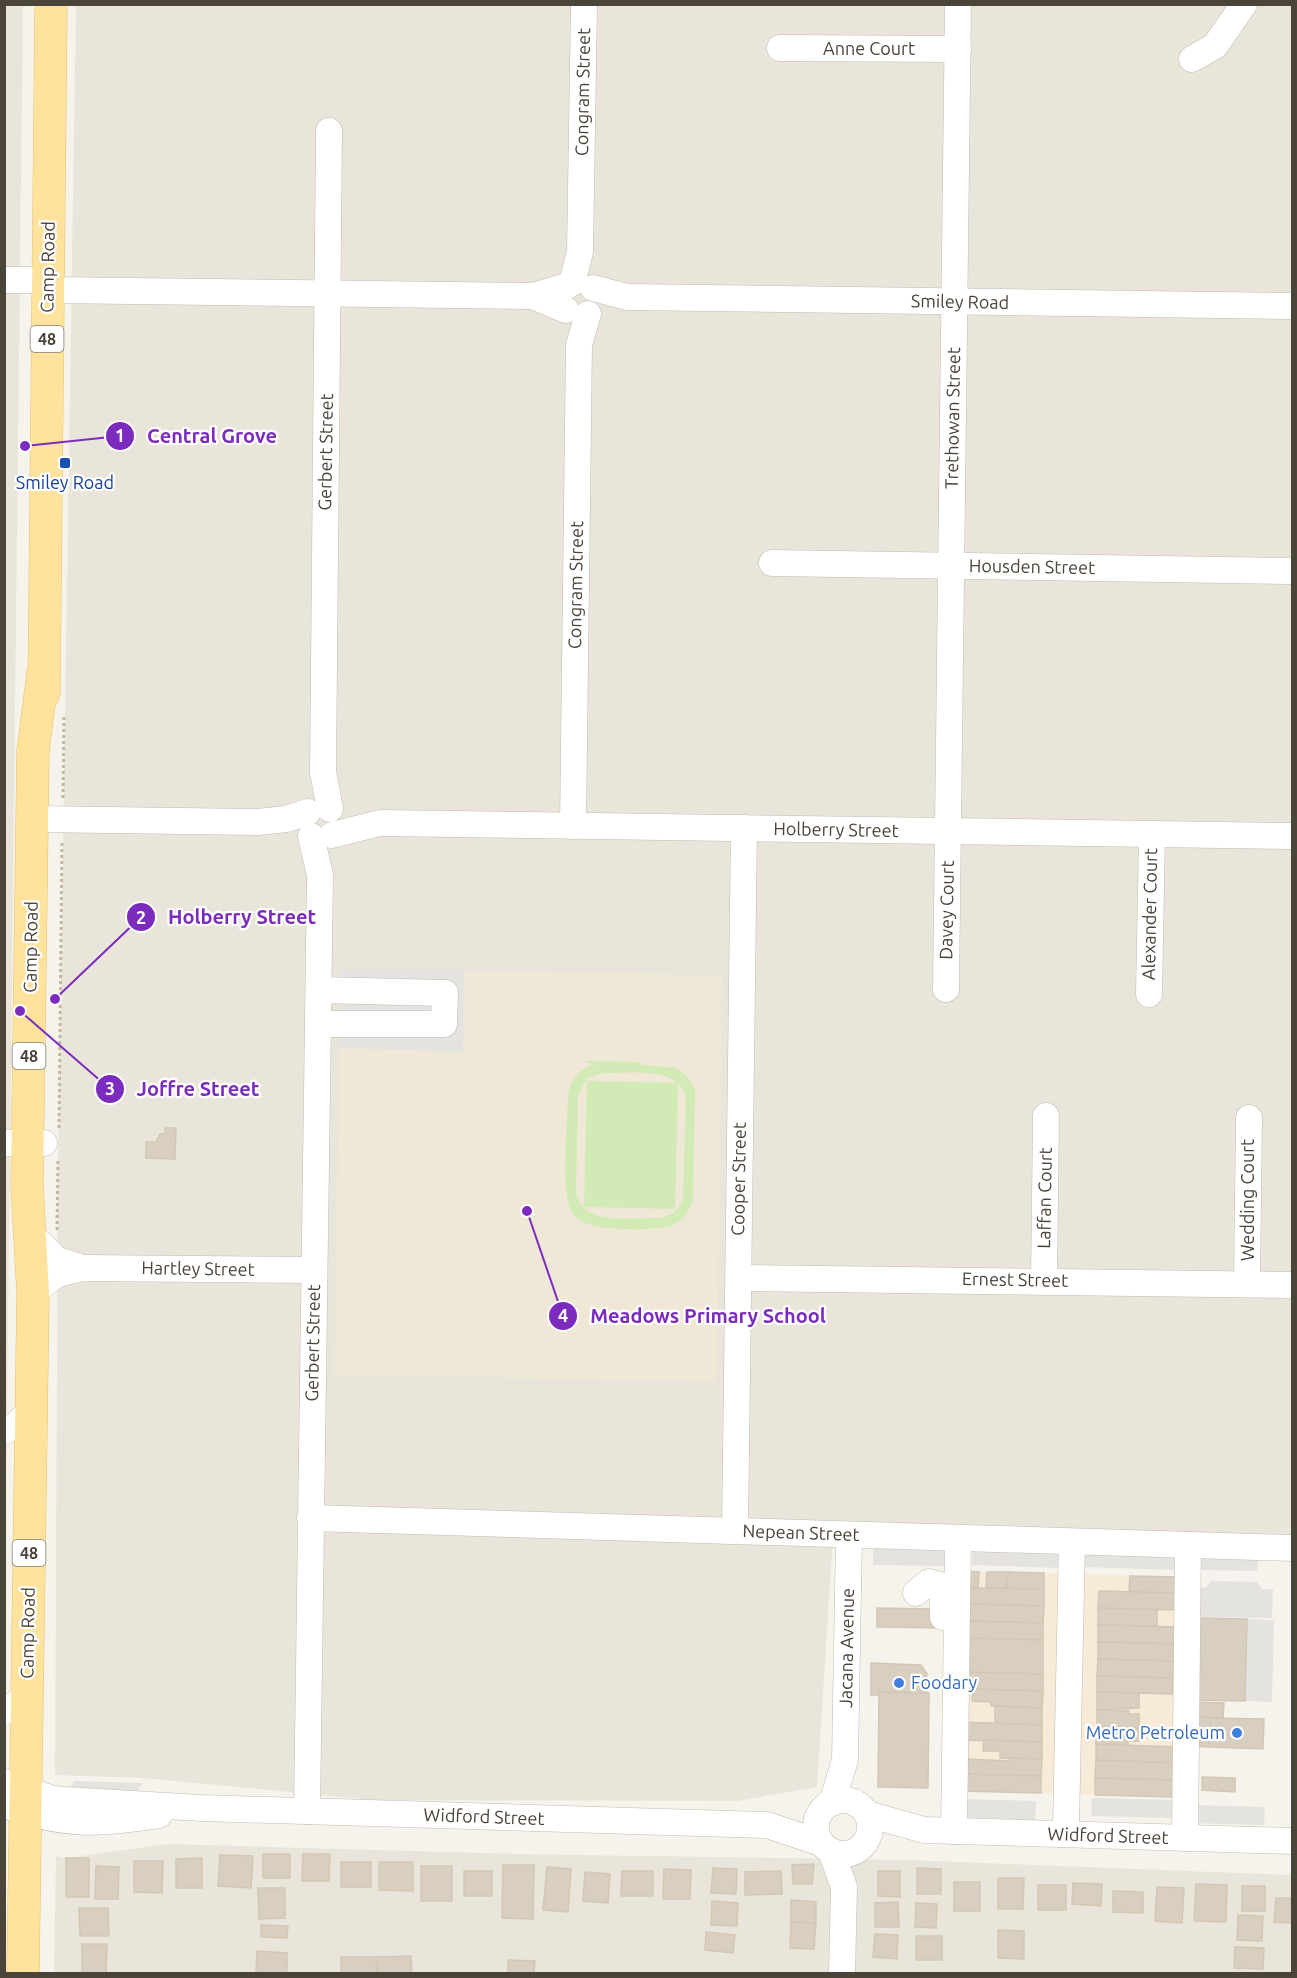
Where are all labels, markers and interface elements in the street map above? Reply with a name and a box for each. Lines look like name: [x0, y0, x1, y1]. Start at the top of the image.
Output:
street label: Congram Street: [571, 28, 593, 156]
street label: Anne Court: [823, 38, 915, 58]
street label: Camp Road: [36, 221, 58, 313]
street label: Smiley Road: [911, 290, 1009, 312]
road number: 48: [30, 326, 63, 352]
street label: Trethowan Street: [941, 347, 963, 489]
street label: Gerbert Street: [314, 393, 336, 511]
callout: Central Grove: [105, 417, 289, 455]
text: Central Grove: [147, 424, 277, 447]
text: 1: [115, 425, 125, 445]
marker: Smiley Road: [58, 456, 72, 470]
place label: Smiley Road: [16, 472, 114, 492]
street label: Congram Street: [564, 521, 586, 649]
street label: Housden Street: [969, 555, 1095, 577]
street label: Holberry Street: [773, 818, 899, 840]
street label: Alexander Court: [1138, 848, 1160, 980]
street label: Davey Court: [935, 860, 957, 960]
callout: Holberry Street: [126, 898, 328, 936]
street label: Camp Road: [19, 901, 41, 993]
text: Holberry Street: [168, 905, 316, 928]
text: 2: [136, 907, 146, 927]
road number: 48: [12, 1043, 46, 1069]
callout: Joffre Street: [95, 1070, 272, 1108]
text: Joffre Street: [137, 1077, 260, 1100]
text: 3: [105, 1078, 115, 1098]
street label: Cooper Street: [727, 1122, 749, 1236]
street label: Wedding Court: [1237, 1139, 1257, 1261]
street label: Laffan Court: [1033, 1147, 1055, 1249]
street label: Hartley Street: [141, 1257, 255, 1279]
street label: Ernest Street: [962, 1268, 1068, 1290]
street label: Gerbert Street: [301, 1284, 323, 1402]
callout: Meadows Primary School: [548, 1297, 838, 1335]
text: Meadows Primary School: [590, 1304, 826, 1327]
text: 4: [558, 1305, 568, 1325]
street label: Nepean Street: [742, 1520, 860, 1544]
road number: 48: [12, 1540, 46, 1566]
street label: Camp Road: [16, 1587, 38, 1679]
street label: Jacana Avenue: [835, 1588, 857, 1708]
place label: Foodary: [911, 1672, 978, 1692]
marker: Foodary: [892, 1676, 906, 1690]
place label: Metro Petroleum: [1086, 1722, 1225, 1742]
marker: Metro Petroleum: [1230, 1726, 1244, 1740]
street label: Widford Street: [423, 1804, 545, 1828]
street label: Widford Street: [1047, 1823, 1169, 1847]

